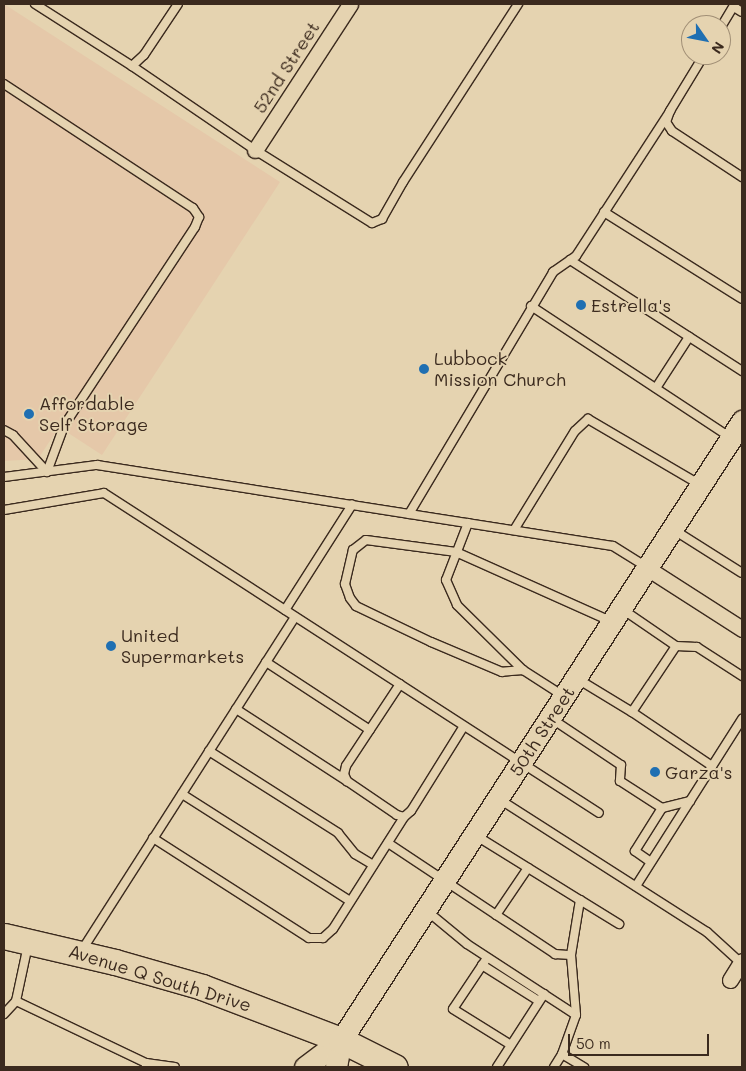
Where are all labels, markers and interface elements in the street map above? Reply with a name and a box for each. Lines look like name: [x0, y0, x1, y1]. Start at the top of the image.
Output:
north arrow: [681, 15, 731, 65]
street label: 52nd Street: [248, 17, 324, 117]
text: N: [707, 38, 729, 58]
place label: Estrella's: [591, 294, 671, 316]
marker: Estrella's: [575, 299, 587, 311]
place label: Lubbock Mission Church: [434, 348, 566, 390]
marker: Lubbock Mission Church: [418, 363, 430, 375]
place label: Affordable Self Storage: [39, 393, 148, 436]
marker: Affordable Self Storage: [23, 408, 35, 420]
place label: United Supermarkets: [121, 625, 244, 668]
marker: United Supermarkets: [105, 640, 117, 652]
street label: 50th Street: [505, 682, 579, 780]
place label: Garza's: [665, 761, 733, 783]
marker: Garza's: [649, 766, 661, 778]
street label: Avenue Q South Drive: [66, 940, 254, 1016]
scale bar: [571, 1024, 712, 1056]
text: 50 m: [576, 1033, 611, 1053]

